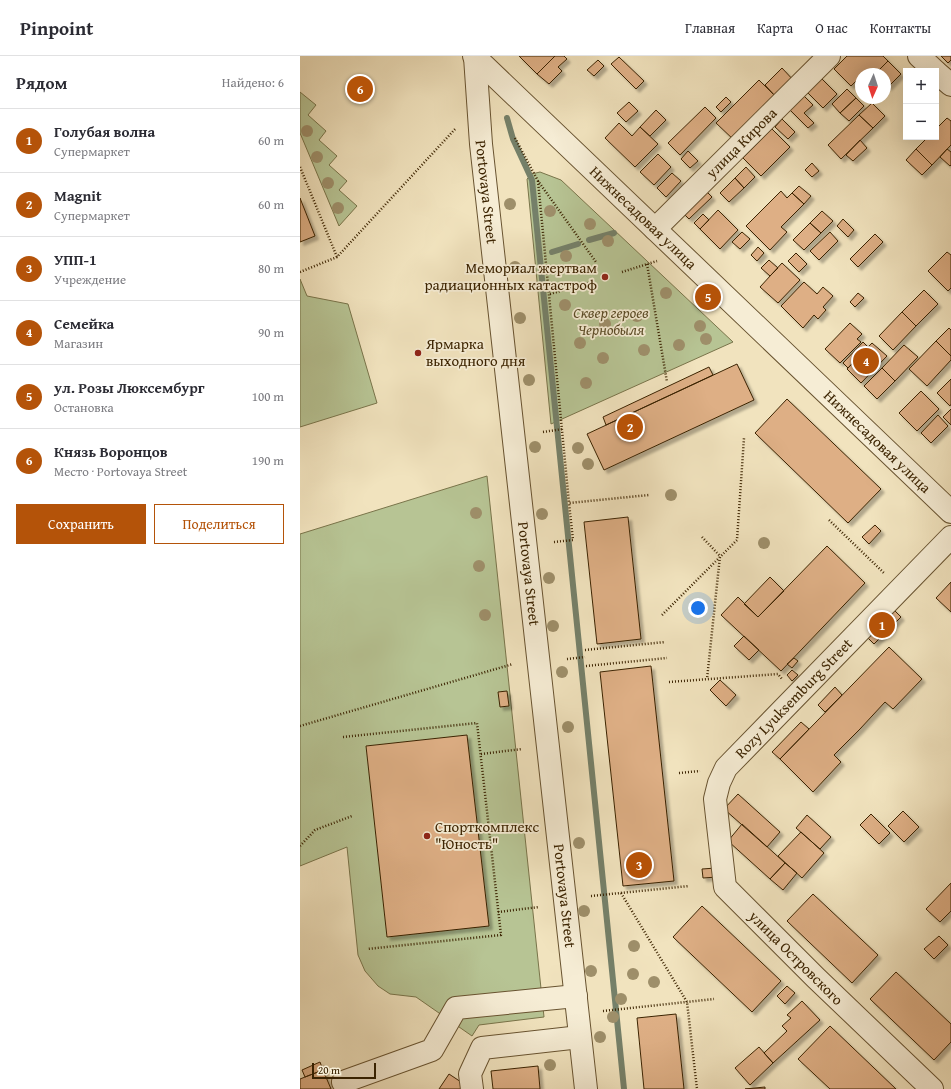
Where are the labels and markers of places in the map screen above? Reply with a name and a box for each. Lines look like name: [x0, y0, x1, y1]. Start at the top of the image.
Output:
pin: 6: [347, 74, 373, 104]
place label: Мемориал жертвам радиационных катастроф: [425, 257, 597, 295]
marker: Мемориал жертвам радиационных катастроф: [600, 272, 610, 282]
pin: 5: [695, 282, 721, 312]
place label: Ярмарка выходного дня: [425, 333, 526, 371]
pin: 4: [853, 346, 879, 376]
marker: Ярмарка выходного дня: [413, 348, 423, 358]
pin: 2: [617, 412, 643, 442]
pin: 1: [869, 610, 895, 640]
place label: Спорткомплекс "Юность": [435, 816, 539, 854]
marker: Спорткомплекс "Юность": [422, 831, 432, 841]
pin: 3: [626, 850, 652, 880]

